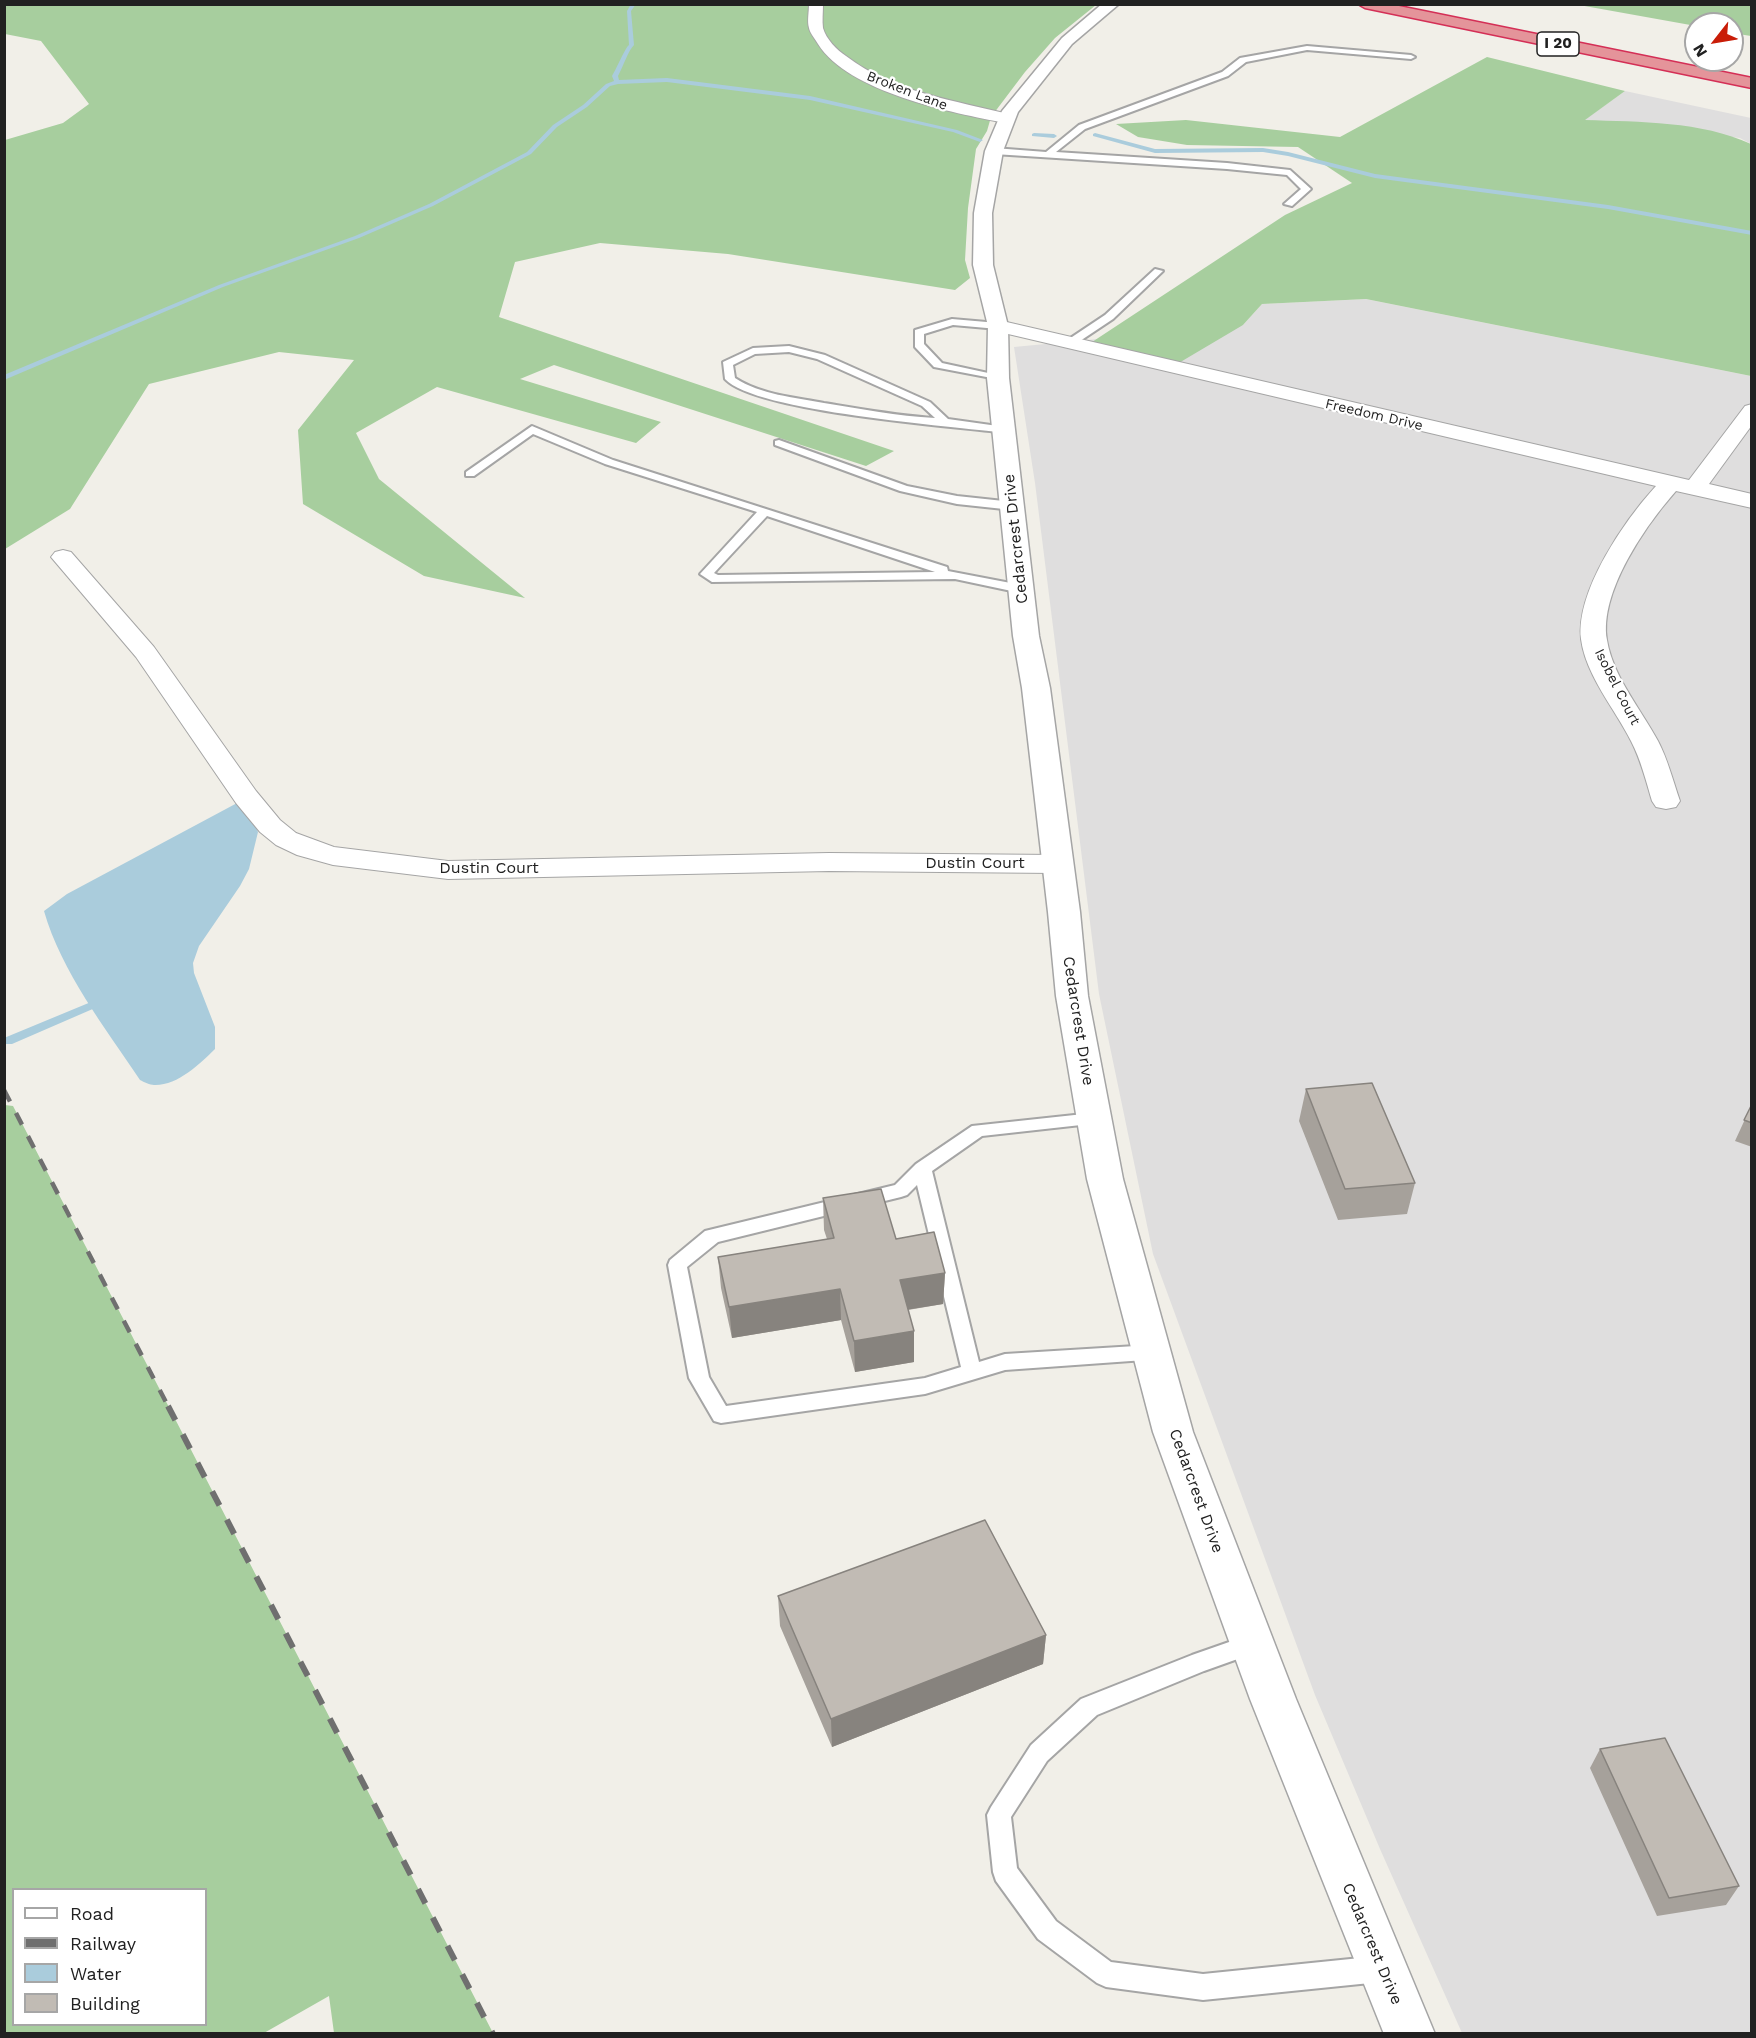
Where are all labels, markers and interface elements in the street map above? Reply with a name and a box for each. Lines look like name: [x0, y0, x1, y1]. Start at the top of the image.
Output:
north arrow: [1684, 12, 1744, 72]
road number: I 20: [1537, 32, 1579, 56]
text: N: [1689, 41, 1711, 60]
street label: Broken Lane: [864, 68, 950, 114]
street label: Freedom Drive: [1324, 396, 1424, 434]
street label: Cedarcrest Drive: [1000, 473, 1032, 605]
street label: Isobel Court: [1591, 646, 1643, 728]
street label: Dustin Court: [925, 853, 1025, 873]
street label: Dustin Court: [439, 858, 539, 878]
street label: Cedarcrest Drive: [1058, 955, 1098, 1087]
street label: Cedarcrest Drive: [1165, 1426, 1227, 1556]
street label: Cedarcrest Drive: [1338, 1880, 1406, 2008]
legend: [12, 1888, 207, 2026]
text: Road: [70, 1903, 114, 1924]
text: Railway: [70, 1933, 136, 1954]
text: Water: [70, 1963, 122, 1984]
text: Building: [70, 1993, 140, 2014]

